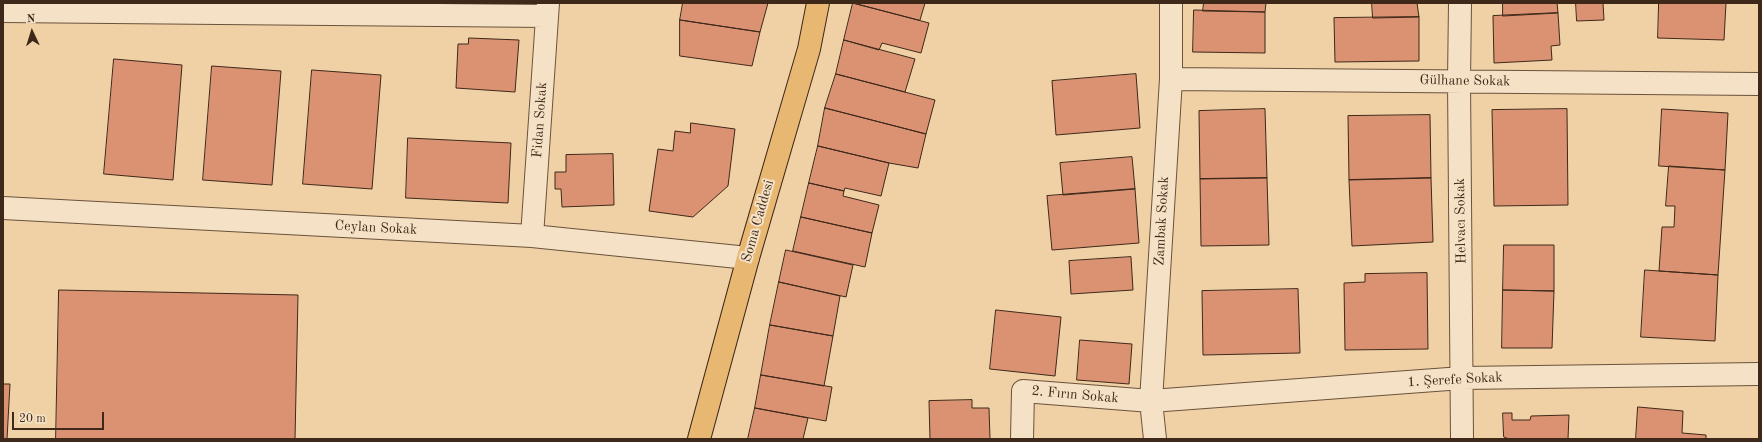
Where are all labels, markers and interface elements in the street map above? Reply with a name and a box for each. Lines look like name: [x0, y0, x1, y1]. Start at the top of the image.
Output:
north arrow: [12, 12, 52, 52]
text: N: [27, 14, 36, 25]
street label: Gülhane Sokak: [1419, 72, 1511, 90]
street label: Fidan Sokak: [529, 81, 551, 159]
street label: Zambak Sokak: [1151, 176, 1173, 266]
street label: Soma Caddesi: [738, 178, 778, 264]
street label: Helvacı Sokak: [1452, 178, 1470, 264]
street label: Ceylan Sokak: [334, 217, 418, 239]
street label: 1. Şerefe Sokak: [1407, 369, 1503, 391]
street label: 2. Fırın Sokak: [1031, 383, 1119, 407]
scale bar: [14, 404, 106, 430]
text: 20 m: [19, 413, 46, 425]

